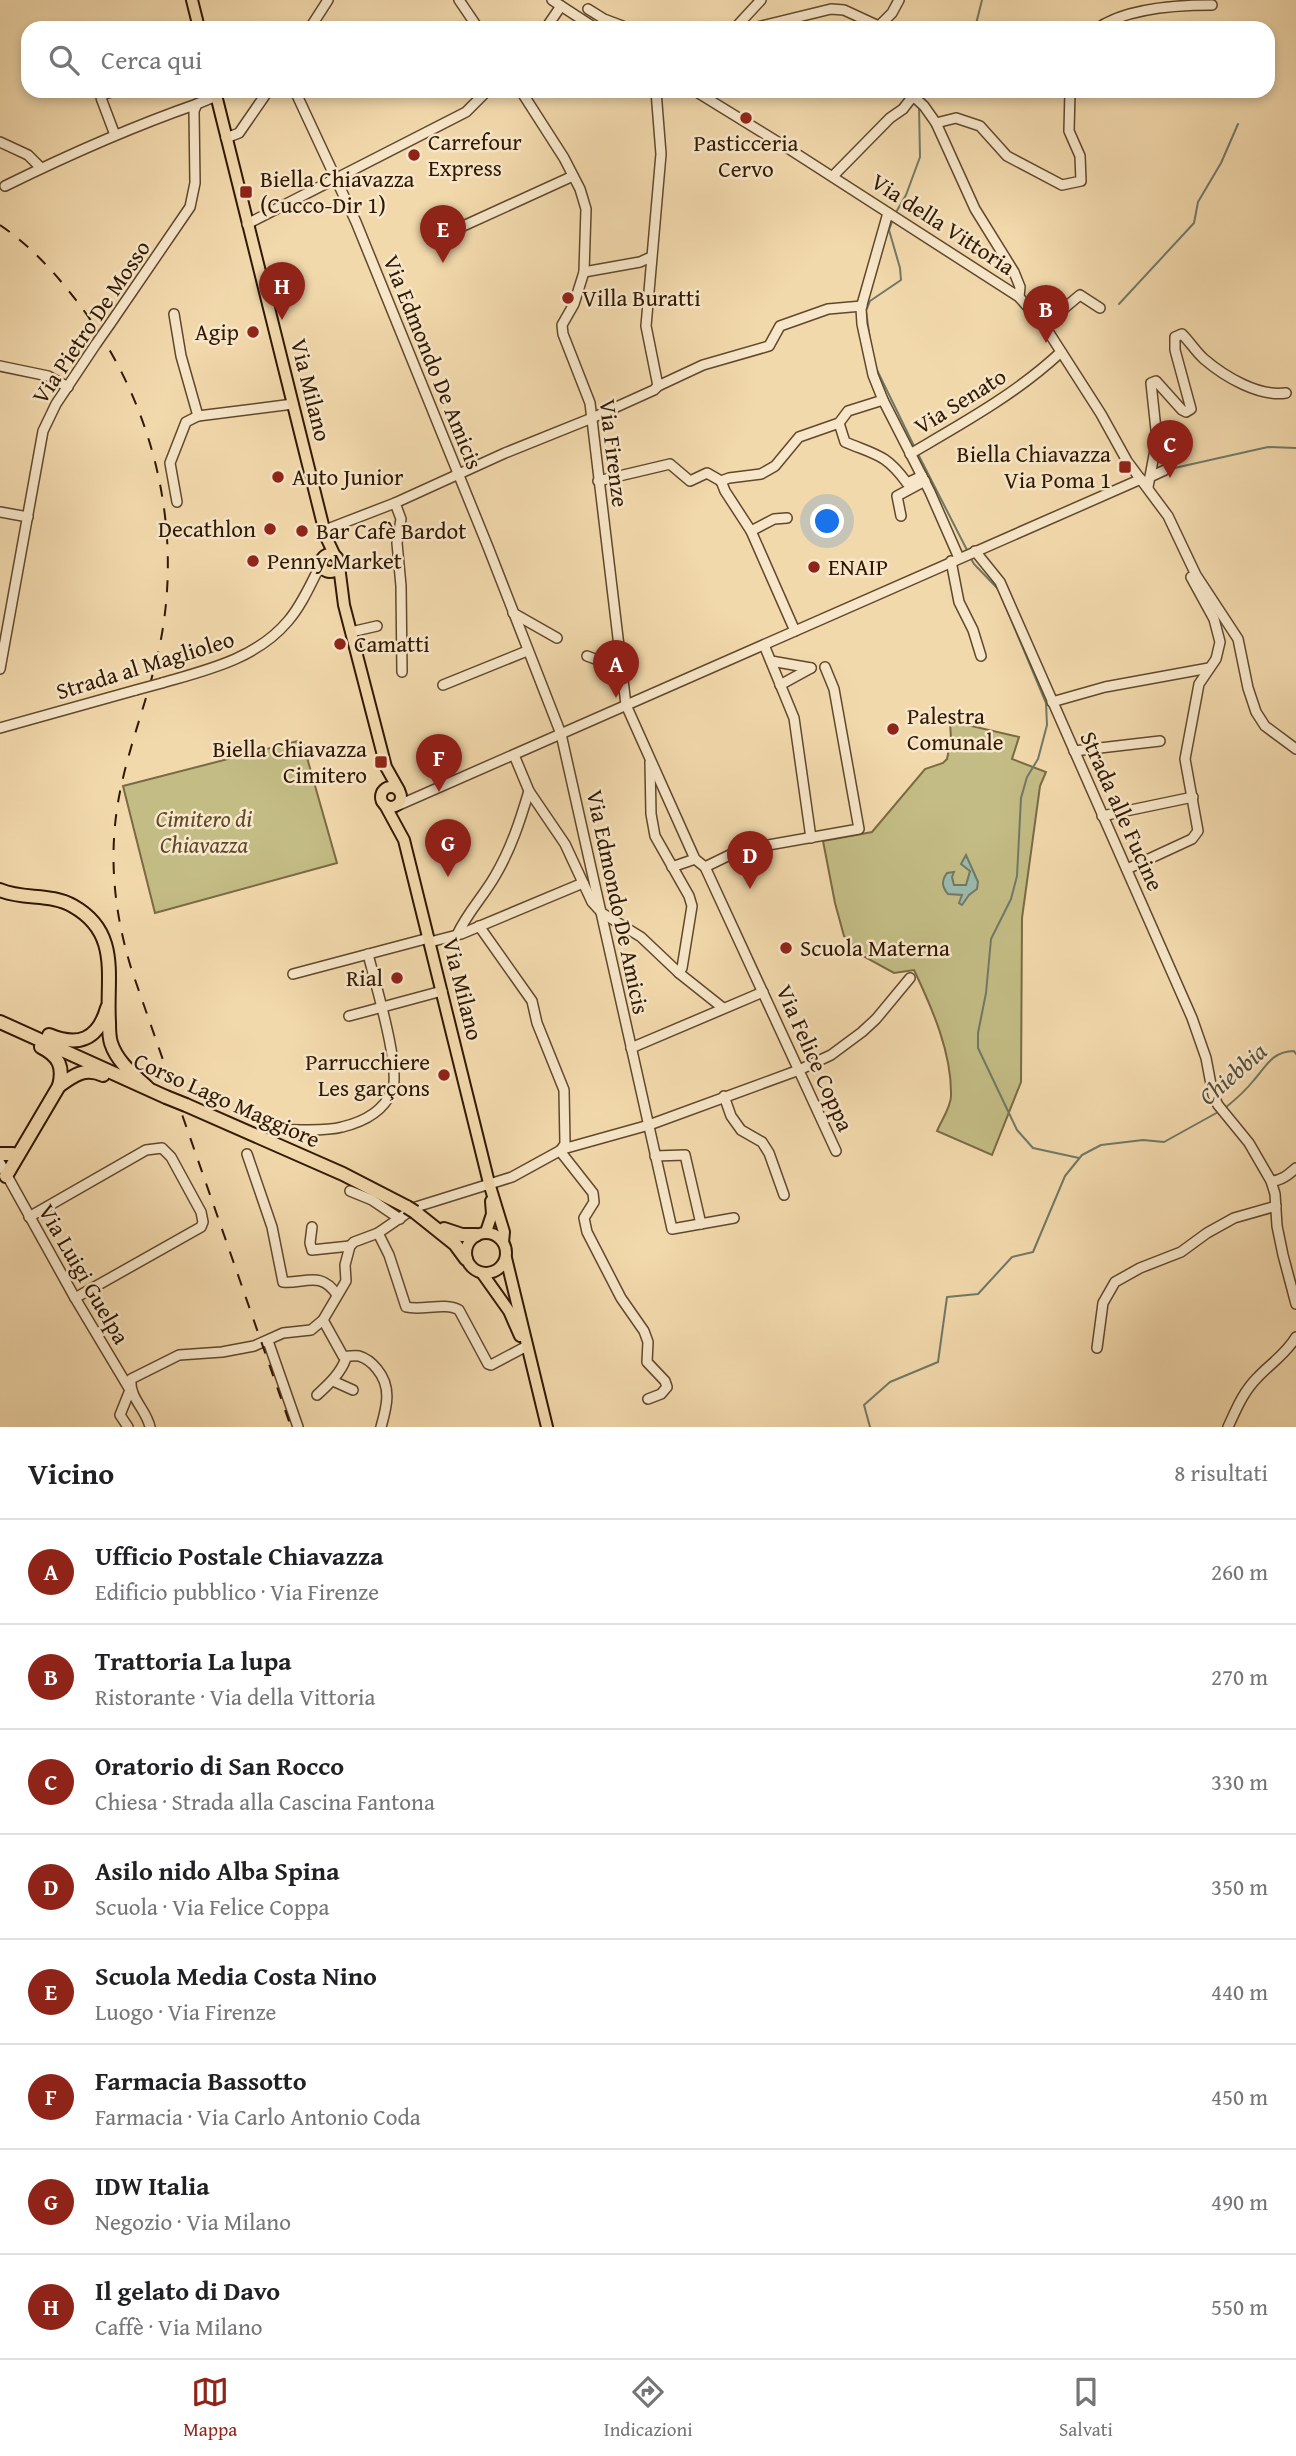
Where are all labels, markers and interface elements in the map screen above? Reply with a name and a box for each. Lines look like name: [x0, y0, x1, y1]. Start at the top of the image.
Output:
search box: [21, 21, 1275, 98]
text: Cerca qui: [101, 40, 202, 79]
icon: search: [45, 41, 83, 79]
marker: Pasticceria Cervo: [738, 110, 754, 126]
place label: Carrefour Express: [428, 125, 522, 184]
place label: Pasticceria Cervo: [694, 126, 799, 185]
marker: Carrefour Express: [406, 147, 422, 163]
place label: Biella Chiavazza (Cucco-Dir 1): [260, 162, 415, 221]
street label: Via della Vittoria: [865, 165, 1022, 283]
marker: Biella Chiavazza (Cucco-Dir 1): [238, 184, 254, 200]
pin: E: [420, 205, 466, 263]
street label: Via Pietro De Mosso: [23, 233, 158, 410]
street label: Via Edmondo De Amicis: [375, 250, 492, 474]
pin: H: [259, 262, 305, 320]
place label: Villa Buratti: [582, 281, 701, 314]
pin: B: [1023, 285, 1069, 343]
marker: Villa Buratti: [560, 290, 576, 306]
place label: Agip: [195, 315, 239, 348]
marker: Agip: [245, 324, 261, 340]
street label: Via Milano: [283, 335, 340, 445]
street label: Via Senato: [907, 359, 1012, 442]
street label: Via Firenze: [591, 397, 638, 509]
pin: C: [1147, 420, 1193, 478]
place label: Biella Chiavazza Via Poma 1: [957, 437, 1111, 496]
marker: Biella Chiavazza Via Poma 1: [1117, 459, 1133, 475]
place label: Auto Junior: [292, 460, 404, 493]
marker: Auto Junior: [270, 469, 286, 485]
your location: [810, 504, 844, 538]
place label: Decathlon: [158, 512, 256, 545]
place label: Bar Cafè Bardot: [316, 514, 466, 547]
marker: Decathlon: [262, 521, 278, 537]
marker: Bar Cafè Bardot: [294, 523, 310, 539]
place label: Penny Market: [267, 544, 402, 577]
place label: ENAIP: [828, 550, 888, 583]
marker: Penny Market: [245, 553, 261, 569]
marker: ENAIP: [806, 559, 822, 575]
street label: Strada al Maglioleo: [52, 622, 238, 707]
place label: Camatti: [354, 627, 430, 660]
marker: Camatti: [332, 636, 348, 652]
pin: A: [593, 640, 639, 698]
place label: Palestra Comunale: [907, 699, 1004, 758]
marker: Palestra Comunale: [885, 721, 901, 737]
street label: Strada alle Fucine: [1073, 726, 1172, 896]
place label: Biella Chiavazza Cimitero: [213, 732, 367, 791]
pin: F: [416, 734, 462, 792]
marker: Biella Chiavazza Cimitero: [373, 754, 389, 770]
street label: Via Edmondo De Amicis: [579, 787, 658, 1017]
park label: Cimitero di Chiavazza: [156, 802, 252, 861]
pin: G: [425, 819, 471, 877]
pin: D: [727, 831, 773, 889]
place label: Scuola Materna: [800, 931, 950, 964]
street label: Via Milano: [435, 934, 492, 1044]
marker: Scuola Materna: [778, 940, 794, 956]
place label: Rial: [346, 961, 383, 994]
marker: Rial: [389, 970, 405, 986]
street label: Via Felice Coppa: [768, 979, 863, 1137]
water label: Chiebbia: [1191, 1034, 1274, 1113]
street label: Corso Lago Maggiore: [129, 1044, 326, 1155]
place label: Parrucchiere Les garçons: [305, 1045, 430, 1104]
marker: Parrucchiere Les garçons: [436, 1067, 452, 1083]
street label: Via Luigi Guelpa: [31, 1197, 138, 1350]
text: Vicino: [28, 1451, 114, 1495]
text: 8 risultati: [1174, 1456, 1268, 1489]
text: Ufficio Postale Chiavazza: [95, 1536, 384, 1575]
text: A: [44, 1555, 58, 1588]
text: 260 m: [1211, 1555, 1268, 1588]
text: Edificio pubblico · Via Firenze: [95, 1575, 379, 1608]
text: Trattoria La lupa: [95, 1641, 292, 1680]
text: B: [44, 1660, 58, 1693]
text: 270 m: [1211, 1660, 1268, 1693]
text: Ristorante · Via della Vittoria: [95, 1680, 375, 1713]
text: Oratorio di San Rocco: [95, 1746, 344, 1785]
text: C: [44, 1765, 58, 1798]
text: 330 m: [1211, 1765, 1268, 1798]
text: Chiesa · Strada alla Cascina Fantona: [95, 1785, 435, 1818]
text: Asilo nido Alba Spina: [95, 1851, 340, 1890]
text: D: [44, 1870, 58, 1903]
text: 350 m: [1211, 1870, 1268, 1903]
text: Scuola · Via Felice Coppa: [95, 1890, 329, 1923]
text: Scuola Media Costa Nino: [95, 1956, 377, 1995]
text: E: [45, 1975, 57, 2008]
text: 440 m: [1211, 1975, 1268, 2008]
text: Luogo · Via Firenze: [95, 1995, 276, 2028]
text: Farmacia Bassotto: [95, 2061, 307, 2100]
text: F: [45, 2080, 57, 2113]
text: 450 m: [1211, 2080, 1268, 2113]
text: Farmacia · Via Carlo Antonio Coda: [95, 2100, 421, 2133]
text: IDW Italia: [95, 2166, 210, 2205]
text: G: [44, 2185, 58, 2218]
text: 490 m: [1211, 2185, 1268, 2218]
text: Negozio · Via Milano: [95, 2205, 291, 2238]
text: Il gelato di Davo: [95, 2271, 280, 2310]
text: H: [43, 2290, 59, 2323]
text: 550 m: [1211, 2290, 1268, 2323]
text: Caffè · Via Milano: [95, 2310, 263, 2343]
tab: Mappa: [183, 2373, 237, 2443]
tab: Indicazioni: [604, 2373, 693, 2443]
tab: Salvati: [1059, 2373, 1113, 2443]

